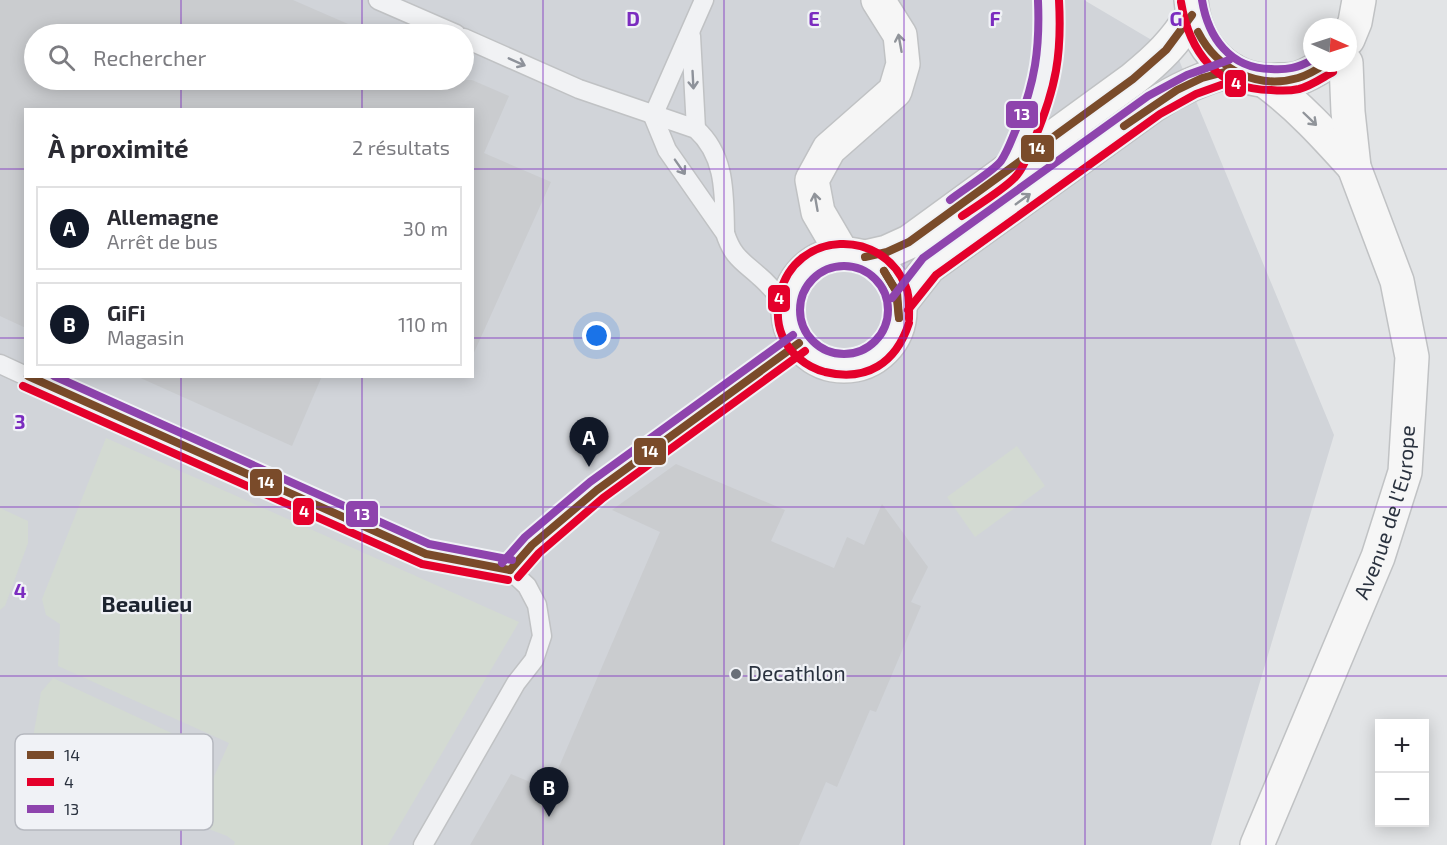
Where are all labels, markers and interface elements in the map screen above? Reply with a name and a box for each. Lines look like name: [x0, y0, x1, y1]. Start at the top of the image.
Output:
text: D: [626, 6, 640, 30]
text: E: [808, 6, 820, 30]
text: F: [989, 6, 1001, 30]
text: G: [1170, 6, 1182, 30]
north arrow: [1303, 18, 1357, 72]
search box: [24, 24, 474, 90]
one-way arrow: [895, 34, 906, 53]
icon: search: [45, 41, 78, 74]
text: Rechercher: [93, 44, 206, 70]
one-way arrow: [508, 57, 526, 68]
one-way arrow: [688, 69, 699, 89]
line badge: 4: [1224, 69, 1247, 98]
text: 4: [1231, 73, 1241, 92]
line badge: 13: [1005, 100, 1039, 129]
text: 13: [1014, 104, 1030, 123]
one-way arrow: [1302, 112, 1317, 126]
text: À proximité: [48, 132, 189, 163]
line badge: 14: [1020, 134, 1055, 163]
text: 2 résultats: [352, 135, 450, 159]
text: 14: [1028, 138, 1046, 157]
one-way arrow: [673, 159, 686, 175]
one-way arrow: [810, 192, 821, 212]
one-way arrow: [1015, 193, 1031, 205]
text: Allemagne: [107, 203, 219, 229]
text: A: [63, 216, 76, 240]
text: 30 m: [403, 216, 448, 240]
text: Arrêt de bus: [107, 229, 218, 253]
line badge: 4: [767, 284, 791, 313]
text: 4: [774, 288, 784, 307]
text: GiFi: [107, 299, 146, 325]
text: B: [63, 312, 76, 336]
text: 110 m: [398, 312, 448, 336]
your location: [582, 321, 611, 350]
text: Magasin: [107, 325, 184, 349]
text: 3: [14, 409, 26, 433]
pin: A: [570, 418, 608, 467]
street label: Avenue de l'Europe: [1348, 424, 1419, 602]
line badge: 14: [633, 437, 667, 466]
text: 14: [641, 441, 659, 460]
line badge: 14: [249, 468, 283, 497]
text: 14: [257, 472, 275, 491]
line badge: 4: [292, 497, 315, 526]
line badge: 13: [345, 500, 379, 528]
text: 4: [299, 501, 309, 520]
text: 13: [354, 504, 370, 523]
text: 4: [14, 578, 27, 602]
district label: Beaulieu: [102, 590, 192, 616]
place label: Decathlon: [748, 660, 846, 685]
marker: Decathlon: [729, 667, 743, 681]
map controls: [1375, 719, 1429, 827]
button: +: [1375, 719, 1429, 773]
legend: [15, 734, 213, 830]
text: 14: [64, 745, 80, 764]
pin: B: [530, 768, 568, 817]
text: 4: [64, 772, 74, 791]
button: −: [1375, 773, 1429, 827]
text: 13: [64, 799, 79, 818]

